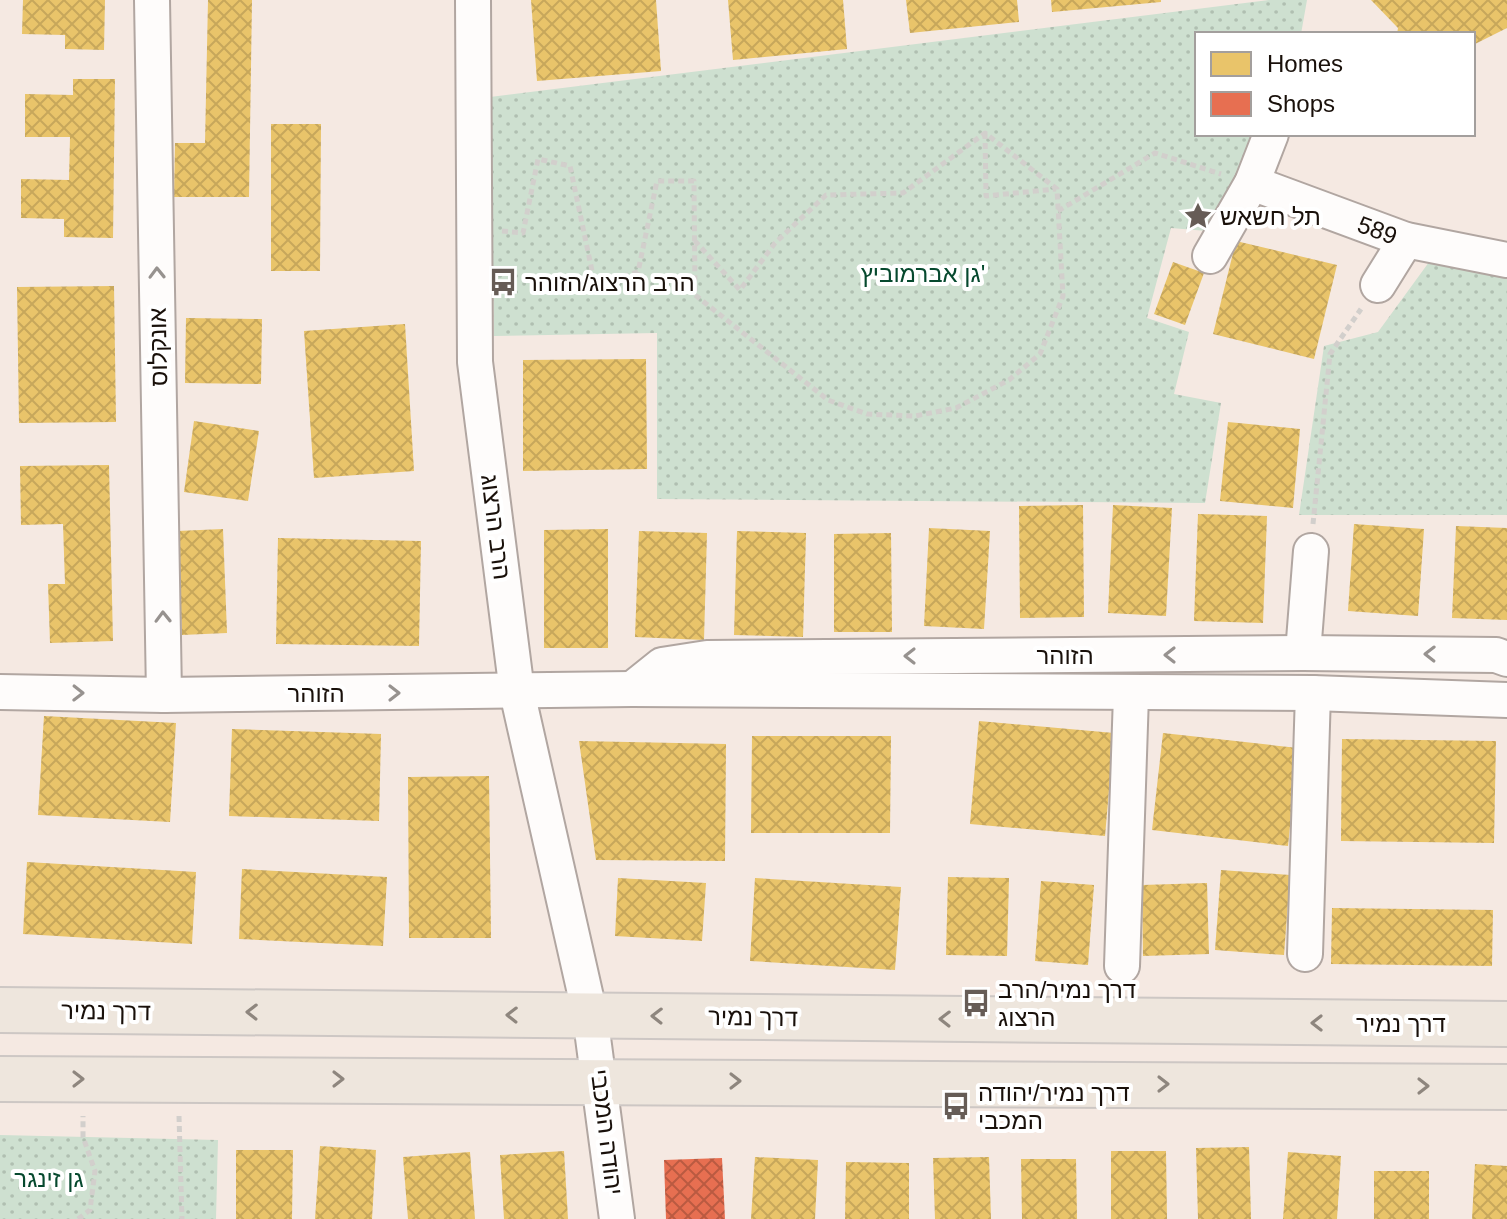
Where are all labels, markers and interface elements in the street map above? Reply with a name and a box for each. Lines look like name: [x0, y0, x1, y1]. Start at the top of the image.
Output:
legend: [1195, 32, 1475, 136]
text: Homes: [1267, 50, 1343, 77]
text: Shops: [1267, 90, 1335, 117]
place icon: תל חשאש: [1183, 201, 1213, 231]
place label: תל חשאש: [1220, 203, 1321, 230]
street label: 589: [1354, 210, 1401, 249]
park label: גן אברמוביץ': [861, 260, 985, 287]
one-way arrow: [148, 266, 165, 279]
bus stop icon: הרב הרצוג/הזוהר: [488, 267, 518, 297]
place label: הרב הרצוג/הזוהר: [525, 269, 695, 296]
street label: אונקלוס: [144, 307, 172, 387]
street label: הרב הרצוג: [476, 473, 516, 581]
one-way arrow: [154, 610, 171, 623]
street label: הזוהר: [1036, 642, 1094, 669]
one-way arrow: [1163, 646, 1176, 664]
one-way arrow: [1423, 646, 1436, 663]
one-way arrow: [903, 647, 916, 665]
street label: הזוהר: [287, 680, 345, 707]
one-way arrow: [388, 684, 401, 702]
one-way arrow: [72, 685, 85, 702]
place label: דרך נמיר/הרב הרצוג: [998, 976, 1136, 1031]
bus stop icon: דרך נמיר/הרב הרצוג: [961, 988, 991, 1018]
street label: דרך נמיר: [61, 997, 151, 1025]
street label: דרך נמיר: [708, 1003, 798, 1031]
one-way arrow: [245, 1004, 258, 1021]
one-way arrow: [505, 1006, 518, 1024]
one-way arrow: [650, 1007, 663, 1025]
one-way arrow: [938, 1010, 951, 1028]
street label: דרך נמיר: [1356, 1010, 1446, 1037]
one-way arrow: [1310, 1014, 1323, 1032]
street label: יהודה המכבי: [586, 1068, 628, 1196]
one-way arrow: [72, 1070, 85, 1088]
one-way arrow: [332, 1070, 345, 1088]
one-way arrow: [729, 1072, 742, 1090]
one-way arrow: [1157, 1075, 1170, 1093]
one-way arrow: [1417, 1077, 1430, 1095]
place label: דרך נמיר/יהודה המכבי: [978, 1079, 1129, 1134]
bus stop icon: דרך נמיר/יהודה המכבי: [941, 1091, 971, 1121]
park label: גן זינגר: [14, 1165, 84, 1192]

